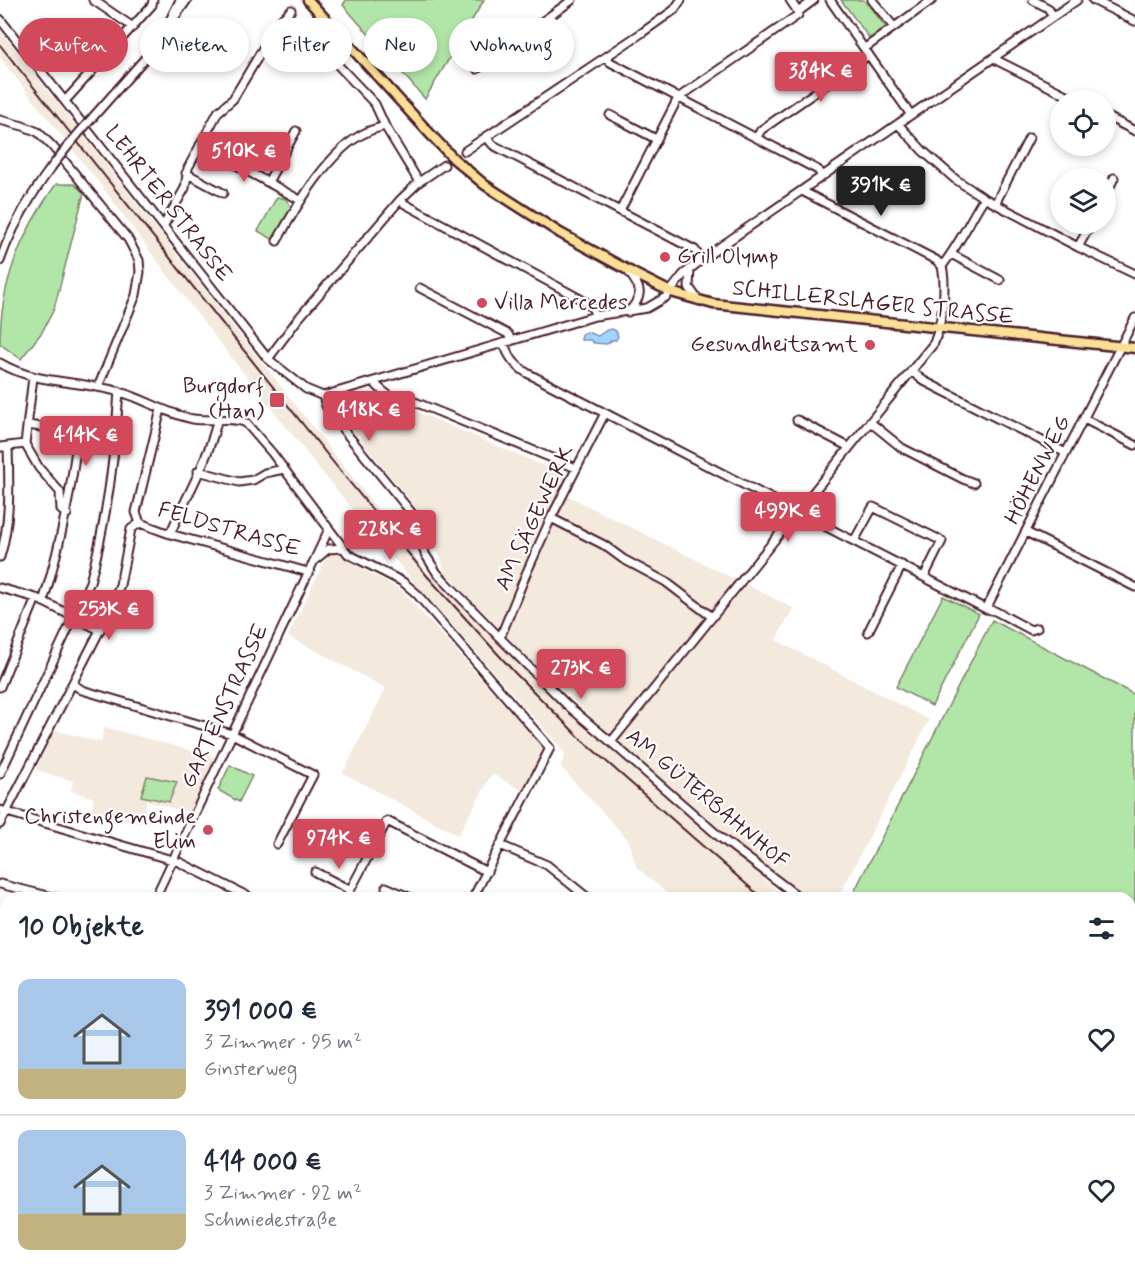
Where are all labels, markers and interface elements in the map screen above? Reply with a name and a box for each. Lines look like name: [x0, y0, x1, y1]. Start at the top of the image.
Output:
chip: Kaufen: [18, 18, 128, 72]
chip: Mieten: [140, 18, 249, 72]
chip: Filter: [261, 18, 352, 72]
chip: Neu: [364, 18, 437, 72]
chip: Wohnung: [449, 18, 574, 72]
pin: 384K €: [772, 52, 870, 103]
text: 384K €: [789, 58, 853, 85]
map controls: [1050, 90, 1116, 234]
button: locate: [1050, 90, 1116, 156]
street label: LEHRTER STRASSE: [98, 120, 238, 288]
pin: 510K €: [195, 132, 293, 183]
text: 510K €: [211, 138, 277, 165]
pin: 391K €: [832, 166, 930, 217]
button: layers: [1050, 168, 1116, 234]
text: 391K €: [850, 172, 912, 199]
place label: Grill Olymp: [677, 243, 778, 271]
marker: Grill Olymp: [658, 250, 672, 264]
street label: SCHILLERSLAGER STRASSE: [731, 274, 1015, 332]
place label: Villa Mercedes: [494, 289, 628, 317]
marker: Villa Mercedes: [475, 296, 489, 310]
place label: Gesundheitsamt: [690, 331, 858, 359]
marker: Gesundheitsamt: [863, 338, 877, 352]
place label: Burgdorf (Han): [183, 373, 264, 426]
marker: Burgdorf (Han): [268, 391, 286, 409]
pin: 418K €: [320, 391, 418, 442]
text: 418K €: [337, 397, 401, 424]
street label: HÖHENWEG: [999, 411, 1077, 529]
pin: 414K €: [37, 416, 135, 467]
text: 414K €: [54, 422, 118, 449]
street label: AM SÄGEWERK: [489, 440, 581, 595]
pin: 499K €: [739, 492, 837, 543]
street label: FELDSTRASSE: [154, 496, 304, 564]
text: 499K €: [755, 498, 821, 525]
pin: 228K €: [341, 510, 439, 561]
text: 228K €: [358, 516, 422, 543]
pin: 253K €: [60, 590, 158, 641]
text: 253K €: [78, 596, 140, 623]
street label: GARTENSTRASSE: [175, 619, 275, 793]
pin: 273K €: [532, 649, 630, 700]
text: 273K €: [551, 655, 611, 682]
street label: AM GÜTERBAHNHOF: [620, 723, 794, 875]
place label: Christengemeinde Elim: [24, 803, 196, 856]
pin: 974K €: [290, 819, 388, 870]
marker: Christengemeinde Elim: [201, 823, 215, 837]
text: 974K €: [307, 825, 371, 852]
text: 10 Objekte: [18, 911, 144, 945]
icon: filters: [1085, 912, 1118, 945]
text: 391 000 €: [204, 995, 318, 1029]
icon: home: [66, 1003, 138, 1075]
icon: heart: [1085, 1023, 1118, 1056]
text: 3 Zimmer · 95 m²: [204, 1029, 362, 1056]
text: Ginsterweg: [204, 1056, 297, 1083]
text: 414 000 €: [204, 1146, 322, 1180]
icon: home: [66, 1154, 138, 1226]
icon: heart: [1085, 1174, 1118, 1207]
text: 3 Zimmer · 92 m²: [204, 1180, 362, 1207]
text: Schmiedestraße: [204, 1207, 337, 1234]

